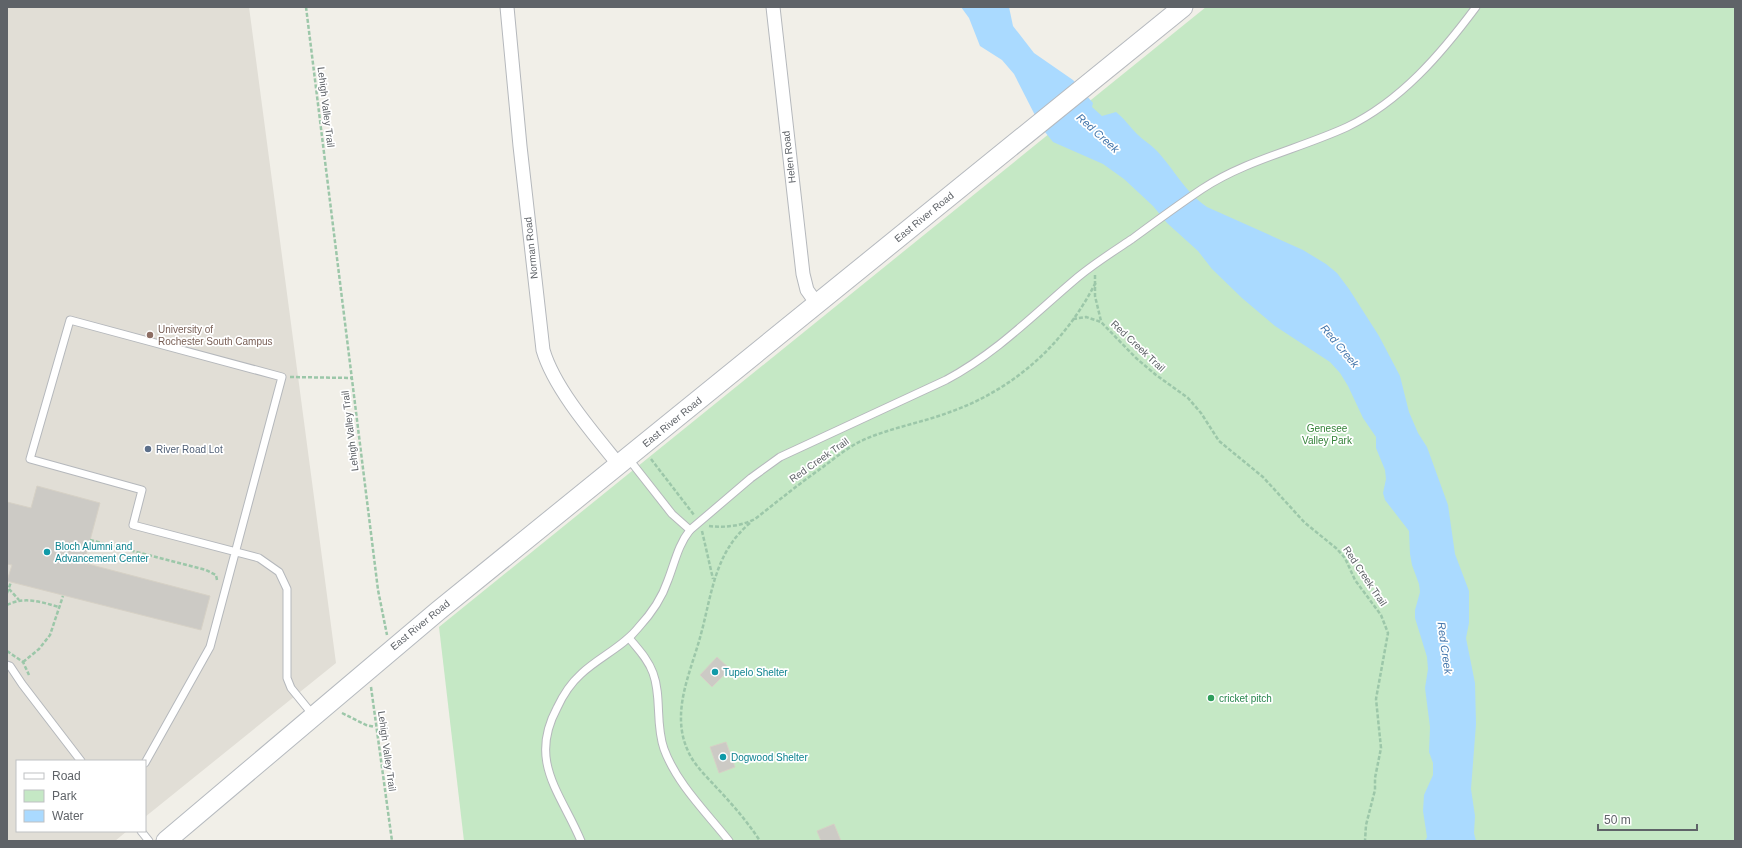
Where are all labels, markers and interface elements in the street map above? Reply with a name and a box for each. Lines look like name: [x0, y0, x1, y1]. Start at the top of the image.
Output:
street label: Lehigh Valley Trail: [316, 66, 336, 148]
water label: Red Creek: [1074, 111, 1122, 155]
street label: Helen Road: [780, 130, 798, 184]
street label: East River Road: [892, 190, 956, 244]
street label: Norman Road: [522, 216, 540, 280]
street label: Red Creek Trail: [1109, 318, 1167, 374]
water label: Red Creek: [1319, 322, 1362, 370]
place label: University of Rochester South Campus: [158, 324, 273, 347]
marker: University of Rochester South Campus: [145, 330, 155, 340]
street label: Lehigh Valley Trail: [340, 390, 360, 472]
street label: East River Road: [640, 395, 704, 449]
park label: Genesee Valley Park: [1302, 423, 1353, 446]
street label: Red Creek Trail: [787, 436, 851, 484]
marker: River Road Lot: [143, 444, 153, 454]
place label: River Road Lot: [156, 444, 223, 455]
place label: Bloch Alumni and Advancement Center: [55, 541, 150, 564]
street label: Red Creek Trail: [1341, 544, 1389, 608]
marker: Bloch Alumni and Advancement Center: [42, 547, 52, 557]
street label: East River Road: [388, 598, 452, 652]
water label: Red Creek: [1435, 621, 1455, 675]
marker: Tupelo Shelter: [710, 667, 720, 677]
place label: Tupelo Shelter: [723, 667, 788, 678]
marker: cricket pitch: [1206, 693, 1216, 703]
place label: cricket pitch: [1219, 693, 1272, 704]
street label: Lehigh Valley Trail: [376, 710, 398, 792]
marker: Dogwood Shelter: [718, 752, 728, 762]
place label: Dogwood Shelter: [731, 752, 808, 763]
legend: [16, 760, 146, 832]
text: Road: [52, 769, 81, 783]
text: Park: [52, 789, 78, 803]
scale bar: [1598, 806, 1697, 832]
text: Water: [52, 809, 84, 823]
text: 50 m: [1604, 813, 1631, 827]

